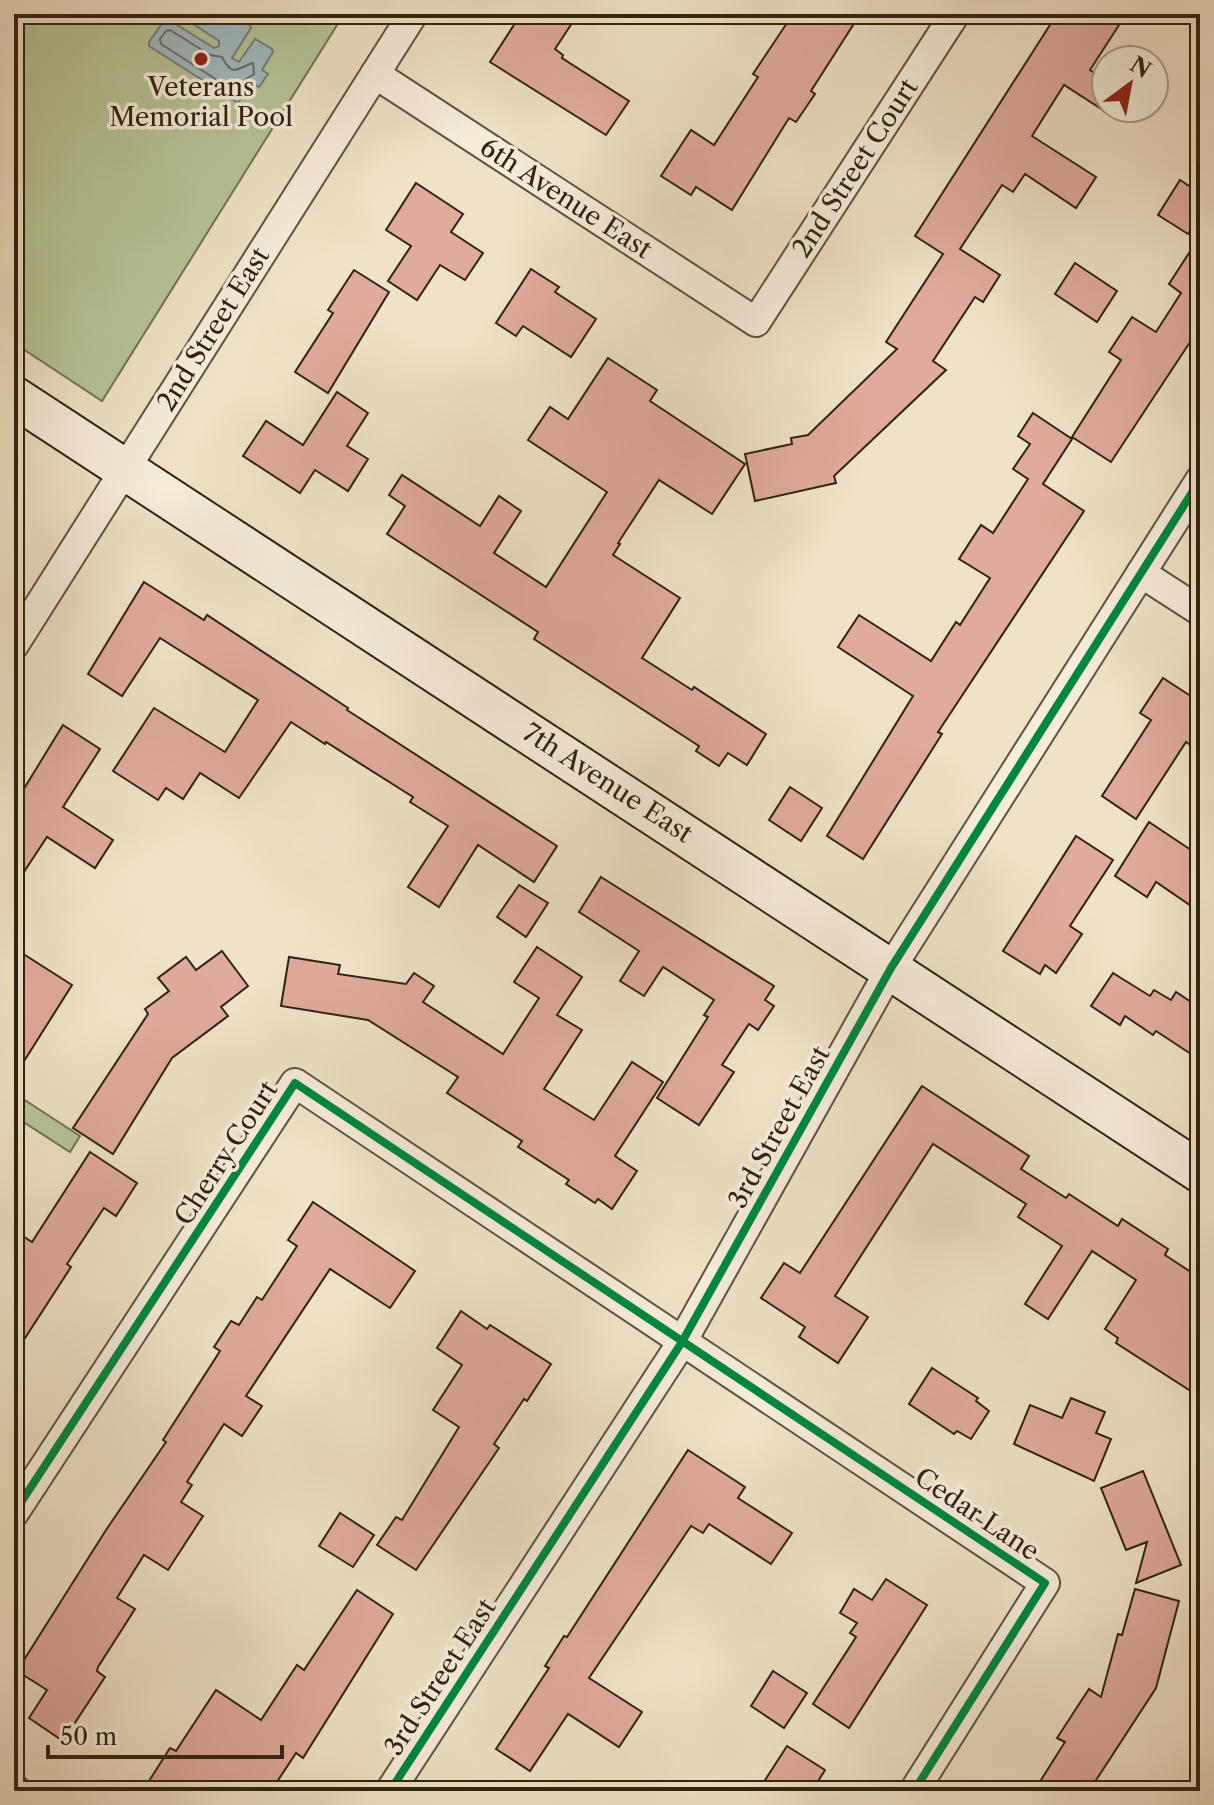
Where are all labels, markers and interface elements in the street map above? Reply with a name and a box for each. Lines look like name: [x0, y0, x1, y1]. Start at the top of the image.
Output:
north arrow: [1090, 44, 1170, 124]
marker: Veterans Memorial Pool: [192, 50, 210, 68]
text: N: [1125, 51, 1156, 84]
place label: Veterans Memorial Pool: [109, 71, 293, 133]
street label: 2nd Street Court: [785, 72, 925, 263]
street label: 6th Avenue East: [474, 131, 658, 266]
street label: 2nd Street East: [150, 241, 276, 417]
street label: 7th Avenue East: [517, 716, 699, 850]
street label: 3rd Street East: [721, 1040, 837, 1214]
street label: Cherry Court: [168, 1074, 285, 1231]
street label: Cedar Lane: [909, 1461, 1045, 1567]
street label: 3rd Street East: [377, 1592, 503, 1761]
scale bar: [48, 1709, 282, 1759]
text: 50 m: [60, 1722, 117, 1751]

